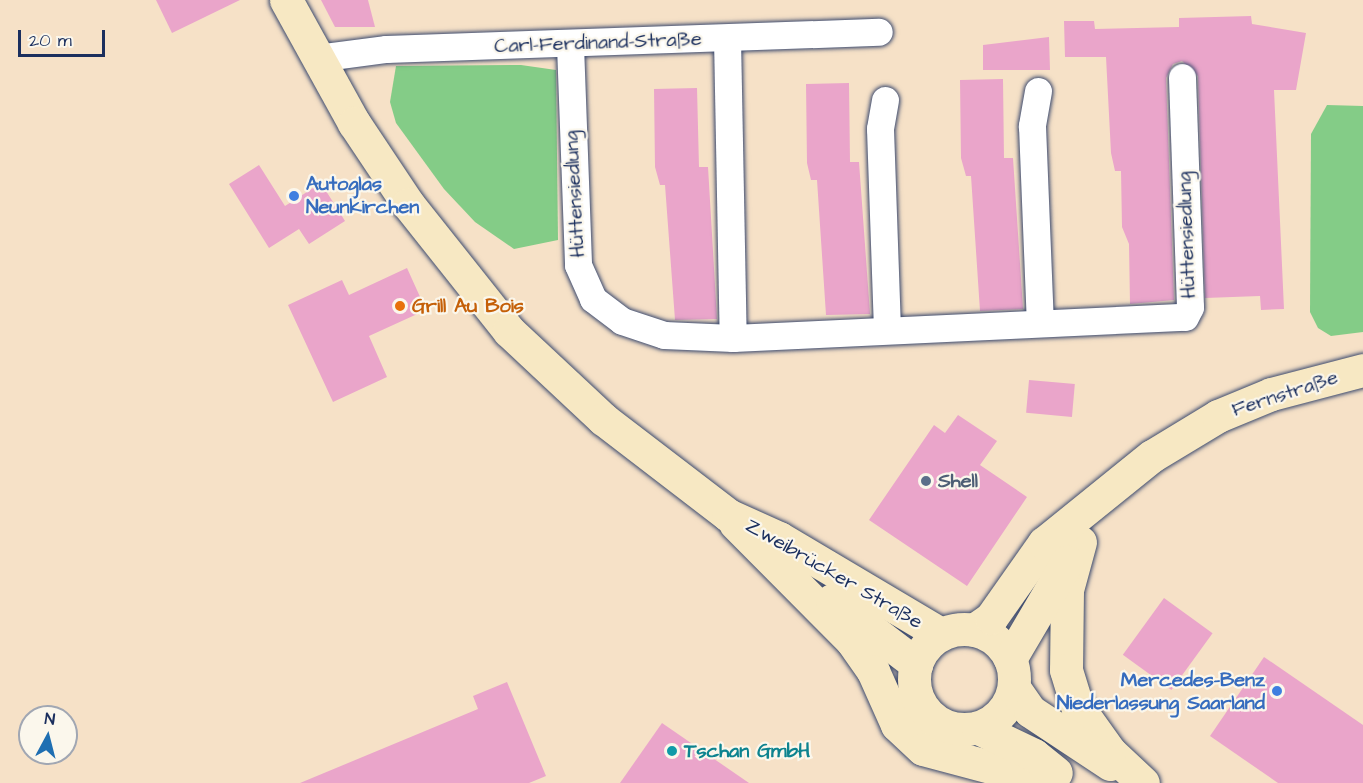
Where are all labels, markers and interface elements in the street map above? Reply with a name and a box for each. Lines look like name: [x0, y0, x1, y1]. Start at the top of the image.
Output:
scale bar: [21, 18, 108, 56]
street label: Carl-Ferdinand-Straße: [494, 27, 702, 59]
text: 20 m: [29, 28, 72, 53]
street label: Hüttensiedlung: [560, 130, 590, 258]
street label: Hüttensiedlung: [1173, 171, 1201, 299]
place label: Autoglas Neunkirchen: [306, 172, 419, 219]
marker: Autoglas Neunkirchen: [287, 189, 301, 203]
place label: Grill Au Bois: [412, 294, 524, 318]
marker: Grill Au Bois: [393, 299, 407, 313]
street label: Fernstraße: [1229, 366, 1341, 422]
place label: Shell: [938, 469, 978, 493]
marker: Shell: [919, 474, 933, 488]
street label: Zweibrücker Straße: [741, 514, 927, 634]
place label: Mercedes-Benz Niederlassung Saarland: [1057, 668, 1265, 715]
marker: Mercedes-Benz Niederlassung Saarland: [1270, 684, 1284, 698]
north arrow: [18, 705, 78, 765]
text: N: [44, 708, 56, 731]
place label: Tschan GmbH: [684, 739, 810, 763]
marker: Tschan GmbH: [665, 744, 679, 758]

